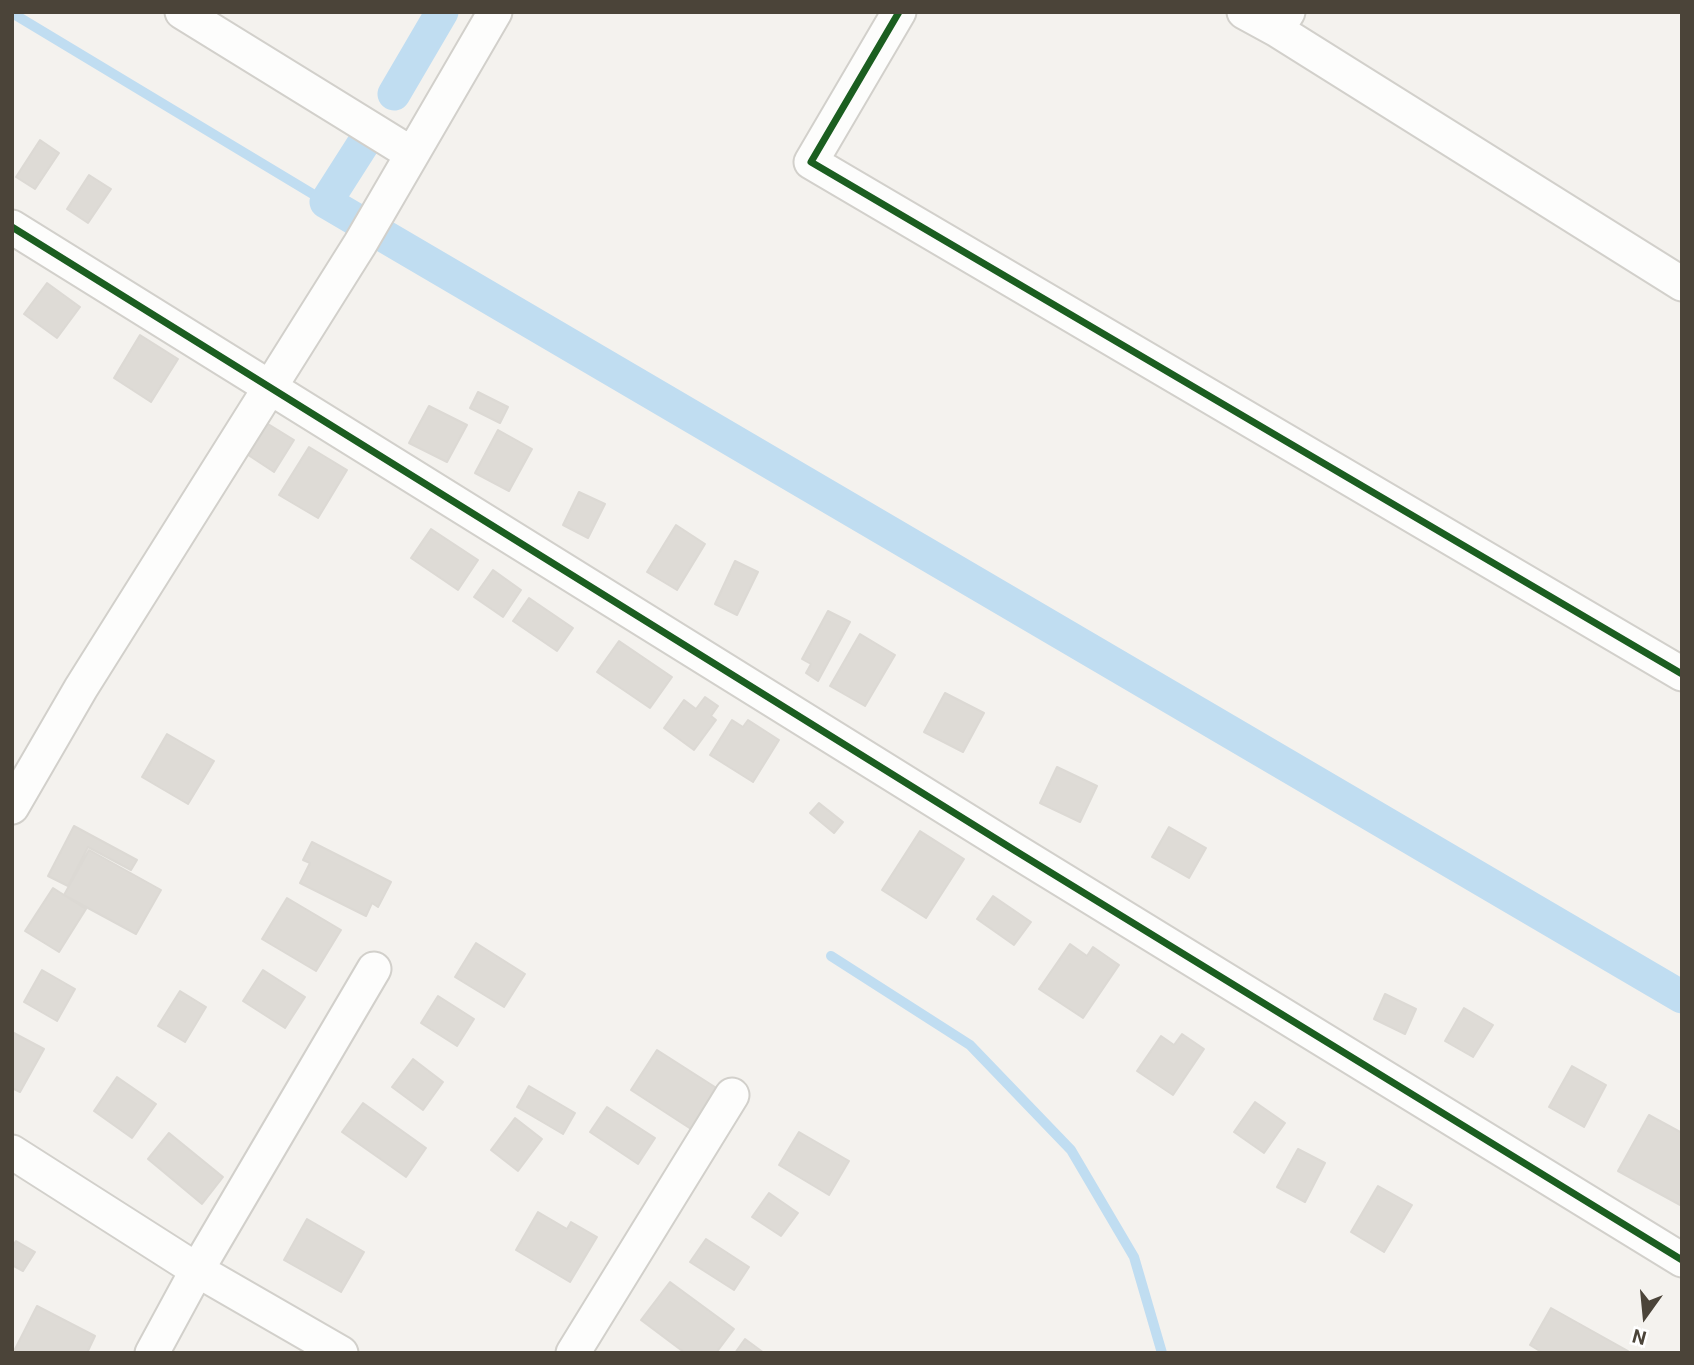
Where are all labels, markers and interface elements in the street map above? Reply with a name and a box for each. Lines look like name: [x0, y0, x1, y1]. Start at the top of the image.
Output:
north arrow: [1610, 1281, 1680, 1351]
text: N: [1630, 1324, 1649, 1350]

